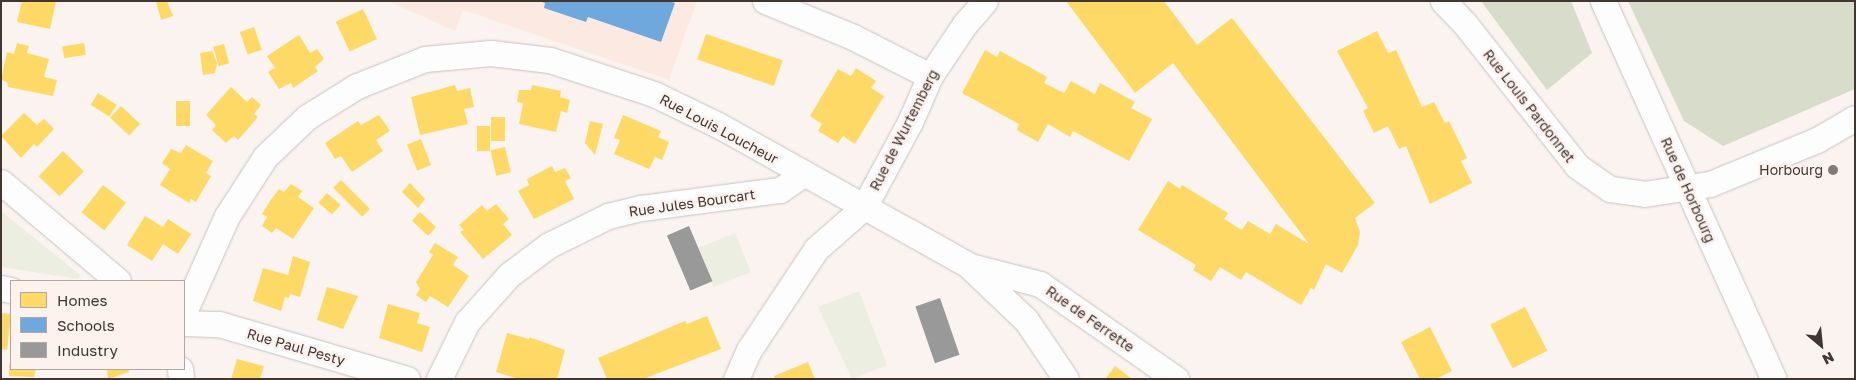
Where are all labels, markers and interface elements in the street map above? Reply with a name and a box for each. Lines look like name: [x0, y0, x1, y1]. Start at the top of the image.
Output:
street label: Rue Louis Pardonnet: [1480, 46, 1578, 166]
street label: Rue de Wurtemberg: [866, 67, 942, 193]
street label: Rue Louis Loucheur: [657, 91, 781, 167]
street label: Rue de Horbourg: [1657, 135, 1719, 245]
place label: Horbourg: [1759, 162, 1823, 178]
marker: Horbourg: [1827, 164, 1839, 176]
street label: Rue Jules Bourcart: [628, 186, 756, 220]
legend: [10, 280, 185, 370]
street label: Rue de Ferrette: [1043, 282, 1137, 356]
text: Homes: [57, 291, 107, 309]
text: Schools: [57, 316, 115, 334]
north arrow: [1796, 320, 1846, 370]
street label: Rue Paul Pesty: [245, 325, 347, 369]
text: Industry: [57, 341, 118, 359]
text: N: [1820, 349, 1837, 369]

